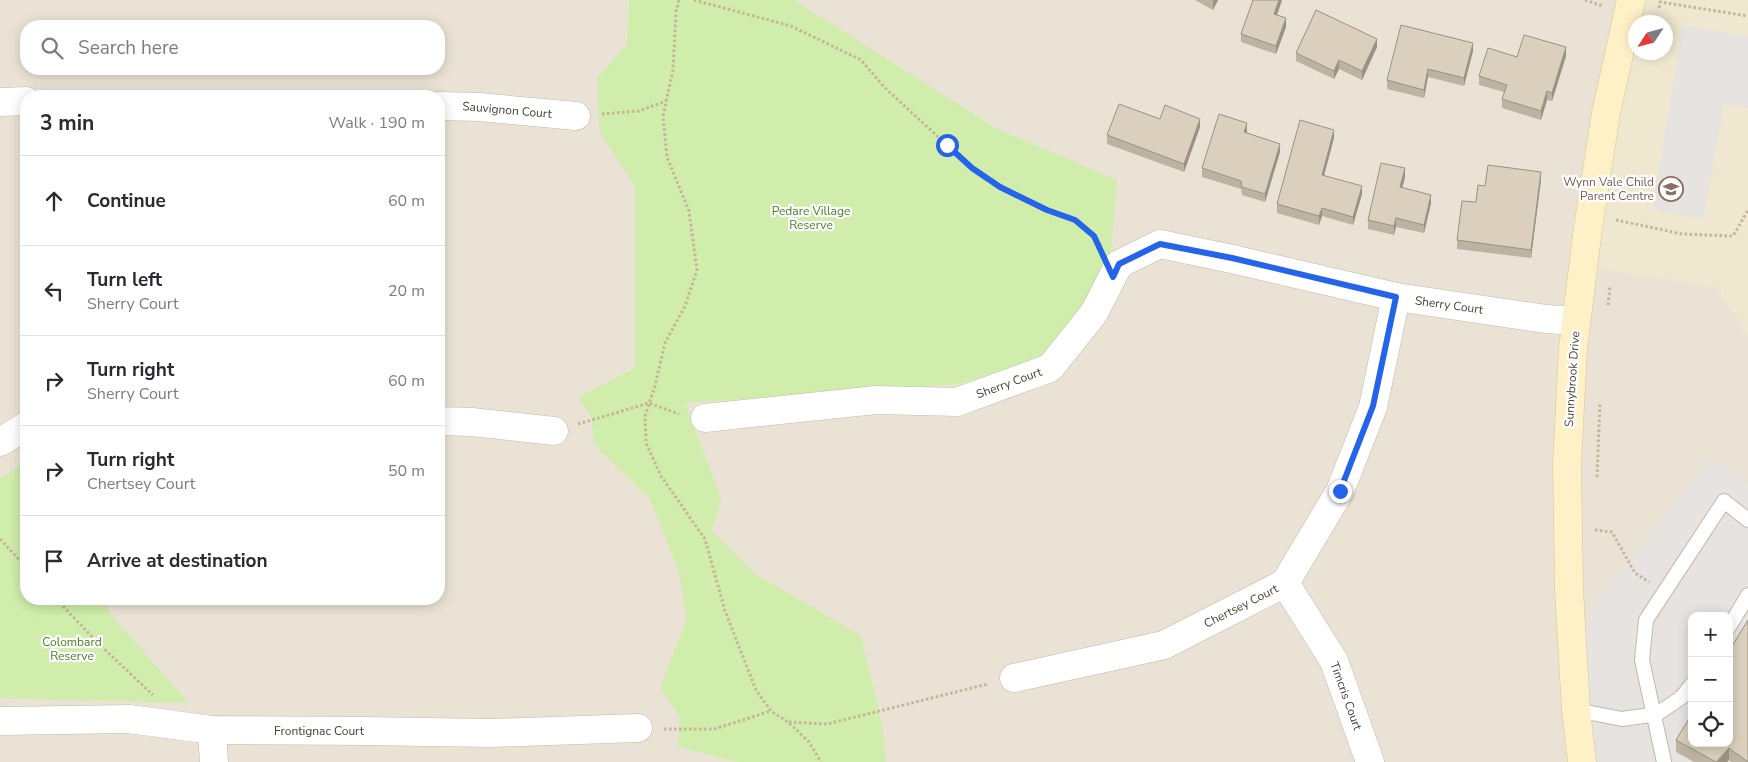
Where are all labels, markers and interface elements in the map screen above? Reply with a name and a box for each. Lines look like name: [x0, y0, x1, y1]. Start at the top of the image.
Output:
north arrow: [1628, 15, 1673, 60]
search box: [20, 20, 445, 75]
icon: search: [38, 34, 66, 62]
text: Search here: [78, 35, 179, 61]
street label: Sauvignon Court: [462, 98, 553, 122]
text: 3 min: [40, 109, 94, 137]
text: Walk · 190 m: [329, 112, 425, 134]
route start: [936, 134, 959, 157]
place label: Wynn Vale Child Parent Centre: [1563, 174, 1654, 204]
school or university icon: Wynn Vale Child Parent Centre: [1658, 176, 1684, 202]
icon: ahead: [40, 187, 68, 215]
text: Continue: [87, 188, 166, 214]
text: 60 m: [388, 190, 425, 212]
park label: Pedare Village Reserve: [772, 203, 850, 233]
text: Turn left: [87, 267, 162, 293]
icon: left: [40, 277, 68, 305]
text: 20 m: [388, 280, 425, 302]
street label: Sherry Court: [1414, 292, 1485, 318]
text: Sherry Court: [87, 293, 179, 315]
street label: Sunnybrook Drive: [1561, 331, 1583, 427]
text: Turn right: [87, 357, 174, 383]
street label: Sherry Court: [974, 363, 1045, 402]
icon: right: [40, 367, 68, 395]
text: 60 m: [388, 370, 425, 392]
text: Sherry Court: [87, 383, 179, 405]
text: Turn right: [87, 447, 174, 473]
icon: right: [40, 457, 68, 485]
text: 50 m: [388, 460, 425, 482]
text: Chertsey Court: [87, 473, 195, 495]
route end: [1329, 480, 1352, 503]
icon: arrive: [40, 547, 68, 575]
text: Arrive at destination: [87, 548, 268, 574]
street label: Chertsey Court: [1201, 580, 1282, 632]
map controls: [1688, 612, 1733, 747]
button: +: [1688, 612, 1733, 657]
park label: Colombard Reserve: [42, 634, 102, 664]
button: −: [1688, 657, 1733, 702]
street label: Timcris Court: [1326, 660, 1366, 733]
button: locate: [1688, 702, 1733, 747]
street label: Frontignac Court: [274, 723, 365, 739]

